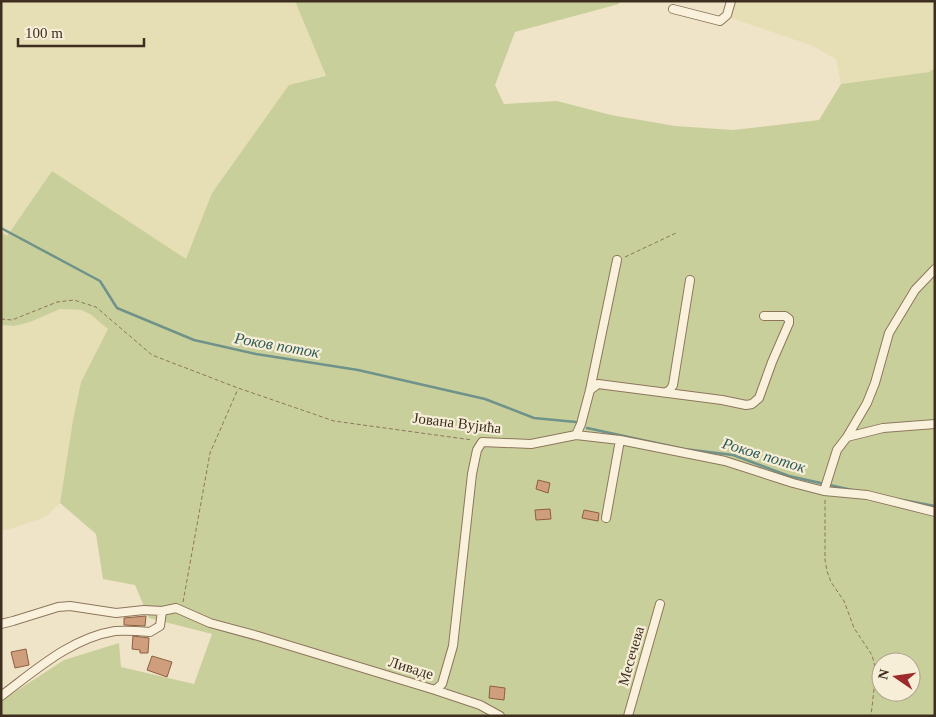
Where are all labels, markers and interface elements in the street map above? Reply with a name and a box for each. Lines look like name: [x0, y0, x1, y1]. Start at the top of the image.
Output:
scale bar: [18, 15, 144, 47]
text: 100 m: [25, 25, 63, 41]
water label: Роков поток: [232, 329, 321, 361]
street label: Јована Вујића: [412, 410, 502, 436]
water label: Роков поток: [719, 434, 808, 476]
street label: Месечева: [615, 624, 647, 688]
north arrow: [871, 652, 921, 702]
street label: Ливаде: [387, 654, 436, 682]
text: N: [875, 668, 892, 681]

